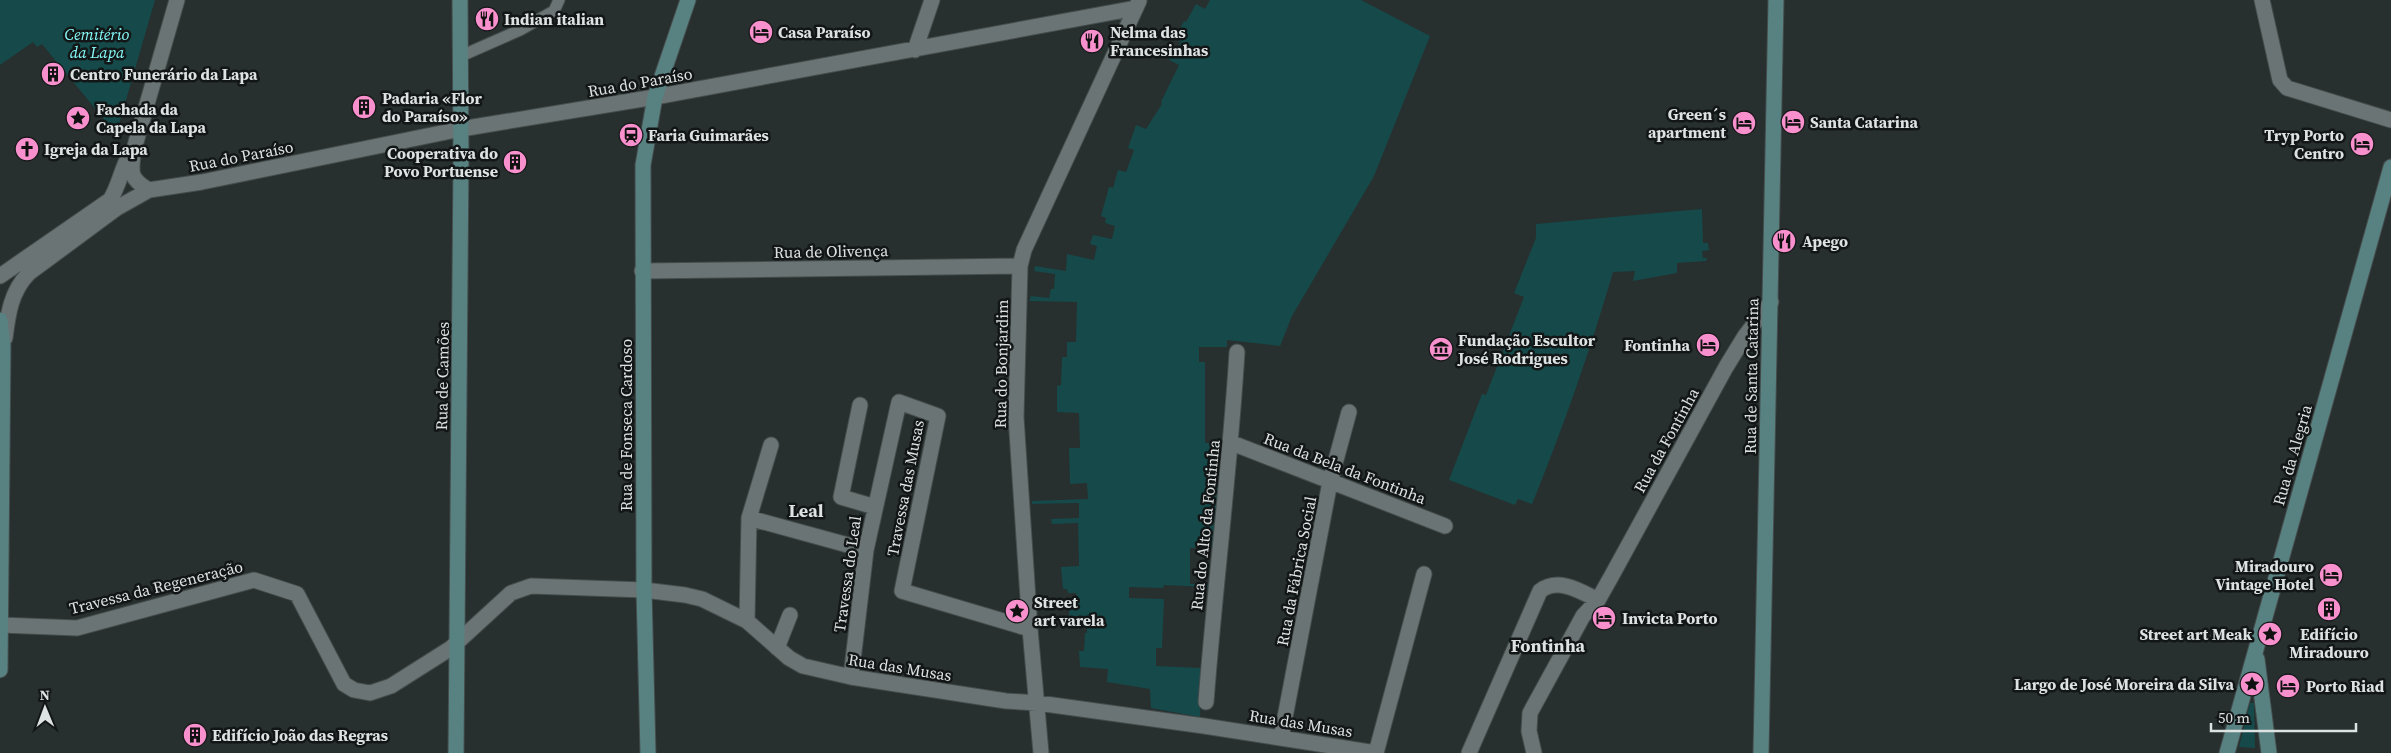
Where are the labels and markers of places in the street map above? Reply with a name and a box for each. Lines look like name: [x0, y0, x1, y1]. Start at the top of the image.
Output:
restaurant icon: Indian italian: [474, 6, 500, 32]
place label: Indian italian: [504, 8, 604, 30]
hotel icon: Casa Paraíso: [748, 19, 774, 45]
place label: Casa Paraíso: [778, 21, 871, 43]
place label: Nelma das Francesinhas: [1110, 21, 1208, 61]
restaurant icon: Nelma das Francesinhas: [1079, 28, 1105, 54]
building icon: Centro Funerário da Lapa: [40, 61, 66, 87]
place label: Centro Funerário da Lapa: [70, 63, 258, 85]
place label: Padaria «Flor do Paraíso»: [382, 87, 482, 127]
building icon: Padaria «Flor do Paraíso»: [351, 94, 377, 120]
place label: Fachada da Capela da Lapa: [96, 98, 206, 138]
place label: Green´s apartment: [1648, 103, 1726, 143]
place icon: Fachada da Capela da Lapa: [65, 105, 91, 131]
hotel icon: Santa Catarina: [1780, 109, 1806, 135]
hotel icon: Green´s apartment: [1731, 110, 1757, 136]
place label: Santa Catarina: [1810, 111, 1918, 133]
station icon: Faria Guimarães: [618, 122, 644, 148]
place label: Faria Guimarães: [648, 124, 769, 146]
place label: Tryp Porto Centro: [2264, 124, 2344, 164]
hotel icon: Tryp Porto Centro: [2349, 131, 2375, 157]
church icon: Igreja da Lapa: [14, 136, 40, 162]
place label: Igreja da Lapa: [44, 138, 148, 160]
place label: Cooperativa do Povo Portuense: [384, 142, 498, 182]
building icon: Cooperativa do Povo Portuense: [502, 149, 528, 175]
restaurant icon: Apego: [1771, 228, 1797, 254]
place label: Apego: [1802, 230, 1848, 252]
place label: Fundação Escultor José Rodrigues: [1457, 329, 1596, 369]
hotel icon: Fontinha: [1695, 332, 1721, 358]
place label: Fontinha: [1624, 334, 1690, 356]
museum icon: Fundação Escultor José Rodrigues: [1428, 336, 1454, 362]
place label: Miradouro Vintage Hotel: [2215, 555, 2314, 595]
hotel icon: Miradouro Vintage Hotel: [2318, 562, 2344, 588]
place label: Street art varela: [1034, 591, 1105, 631]
building icon: Edifício Miradouro: [2316, 596, 2342, 622]
place icon: Street art varela: [1004, 598, 1030, 624]
hotel icon: Invicta Porto: [1591, 605, 1617, 631]
place label: Invicta Porto: [1622, 607, 1718, 629]
place icon: Street art Meak: [2257, 621, 2283, 647]
place label: Street art Meak: [2139, 623, 2252, 645]
place label: Edifício Miradouro: [2289, 623, 2369, 663]
place icon: Largo de José Moreira da Silva: [2239, 671, 2265, 697]
place label: Largo de José Moreira da Silva: [2014, 673, 2235, 695]
hotel icon: Porto Riad: [2275, 673, 2301, 699]
place label: Porto Riad: [2306, 675, 2385, 697]
building icon: Edifício João das Regras: [182, 722, 208, 748]
place label: Edifício João das Regras: [212, 724, 388, 746]

